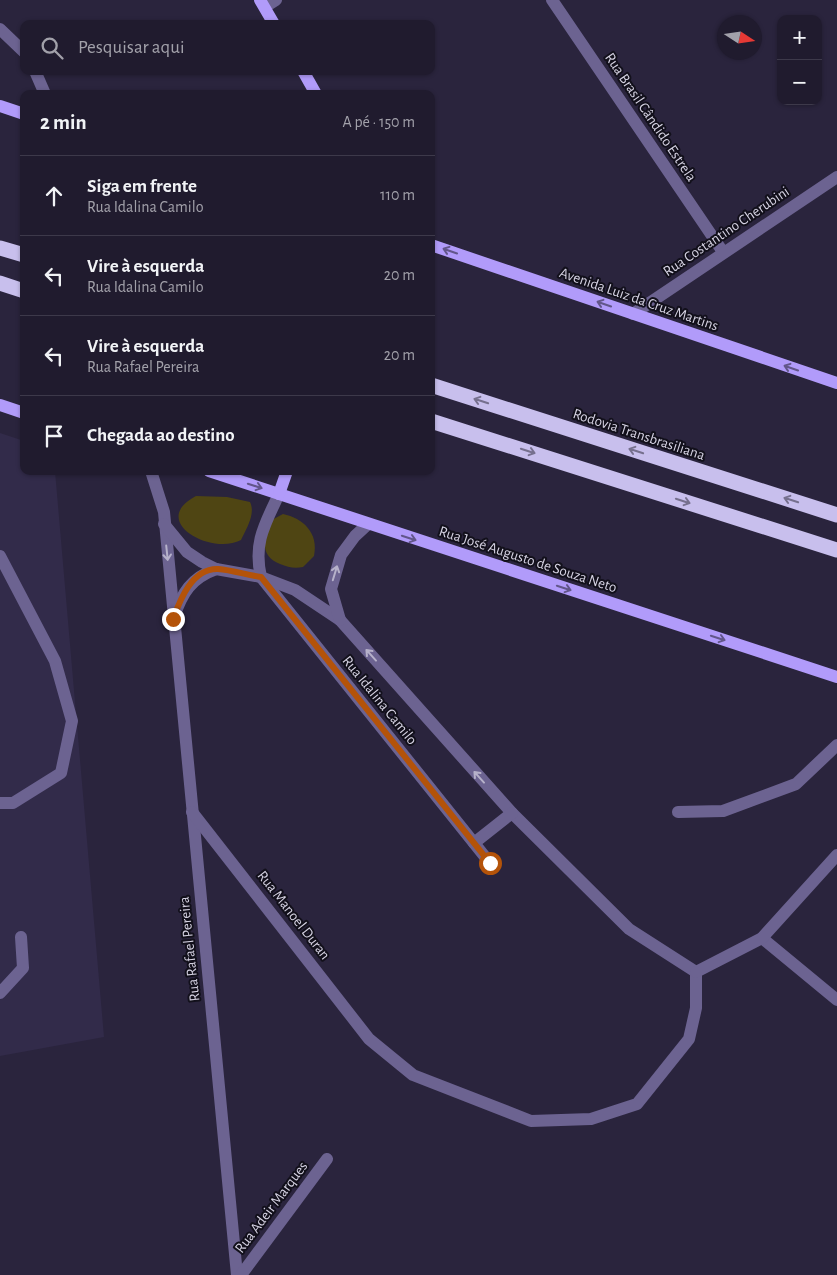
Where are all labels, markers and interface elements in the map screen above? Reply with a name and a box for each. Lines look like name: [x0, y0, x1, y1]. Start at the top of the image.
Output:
north arrow: [717, 15, 762, 60]
map controls: [777, 15, 822, 105]
button: +: [777, 15, 822, 60]
search box: [20, 20, 435, 75]
icon: search: [38, 34, 66, 62]
text: Pesquisar aqui: [78, 38, 184, 57]
street label: Rua Brasil Cândido Estrela: [602, 50, 699, 184]
button: −: [777, 60, 822, 105]
text: 2 min: [40, 112, 87, 133]
text: A pé · 150 m: [343, 114, 415, 130]
text: Siga em frente: [87, 177, 197, 196]
icon: ahead: [40, 182, 68, 210]
street label: Rua Costantino Cherubini: [661, 184, 792, 279]
text: 110 m: [380, 187, 415, 203]
text: Rua Idalina Camilo: [87, 199, 204, 215]
one-way arrow: [443, 246, 458, 255]
text: Vire à esquerda: [87, 257, 204, 276]
icon: left: [40, 262, 68, 290]
street label: Avenida Luiz da Cruz Martins: [557, 265, 720, 334]
text: 20 m: [384, 267, 415, 283]
text: Rua Idalina Camilo: [87, 279, 204, 295]
one-way arrow: [597, 299, 612, 308]
text: Vire à esquerda: [87, 337, 204, 356]
icon: left: [40, 342, 68, 370]
text: 20 m: [384, 347, 415, 363]
text: Rua Rafael Pereira: [87, 359, 199, 375]
one-way arrow: [783, 362, 799, 372]
one-way arrow: [474, 396, 489, 405]
street label: Rodovia Transbrasiliana: [571, 406, 707, 463]
icon: arrive: [40, 422, 68, 450]
text: Chegada ao destino: [87, 426, 235, 445]
one-way arrow: [628, 445, 644, 455]
one-way arrow: [519, 447, 535, 457]
one-way arrow: [247, 482, 263, 492]
one-way arrow: [783, 495, 799, 505]
one-way arrow: [674, 496, 690, 506]
street label: Rua José Augusto de Souza Neto: [437, 524, 619, 595]
one-way arrow: [401, 533, 417, 543]
one-way arrow: [162, 545, 171, 561]
one-way arrow: [331, 566, 341, 582]
one-way arrow: [555, 584, 571, 593]
route end: [162, 608, 185, 631]
one-way arrow: [710, 634, 726, 644]
one-way arrow: [365, 649, 377, 662]
street label: Rua Idalina Camilo: [339, 653, 420, 747]
one-way arrow: [474, 770, 485, 783]
route start: [479, 852, 502, 875]
street label: Rua Manoel Duran: [254, 868, 333, 963]
street label: Rua Rafael Pereira: [177, 896, 202, 1002]
street label: Rua Adeir Marques: [232, 1159, 311, 1256]

